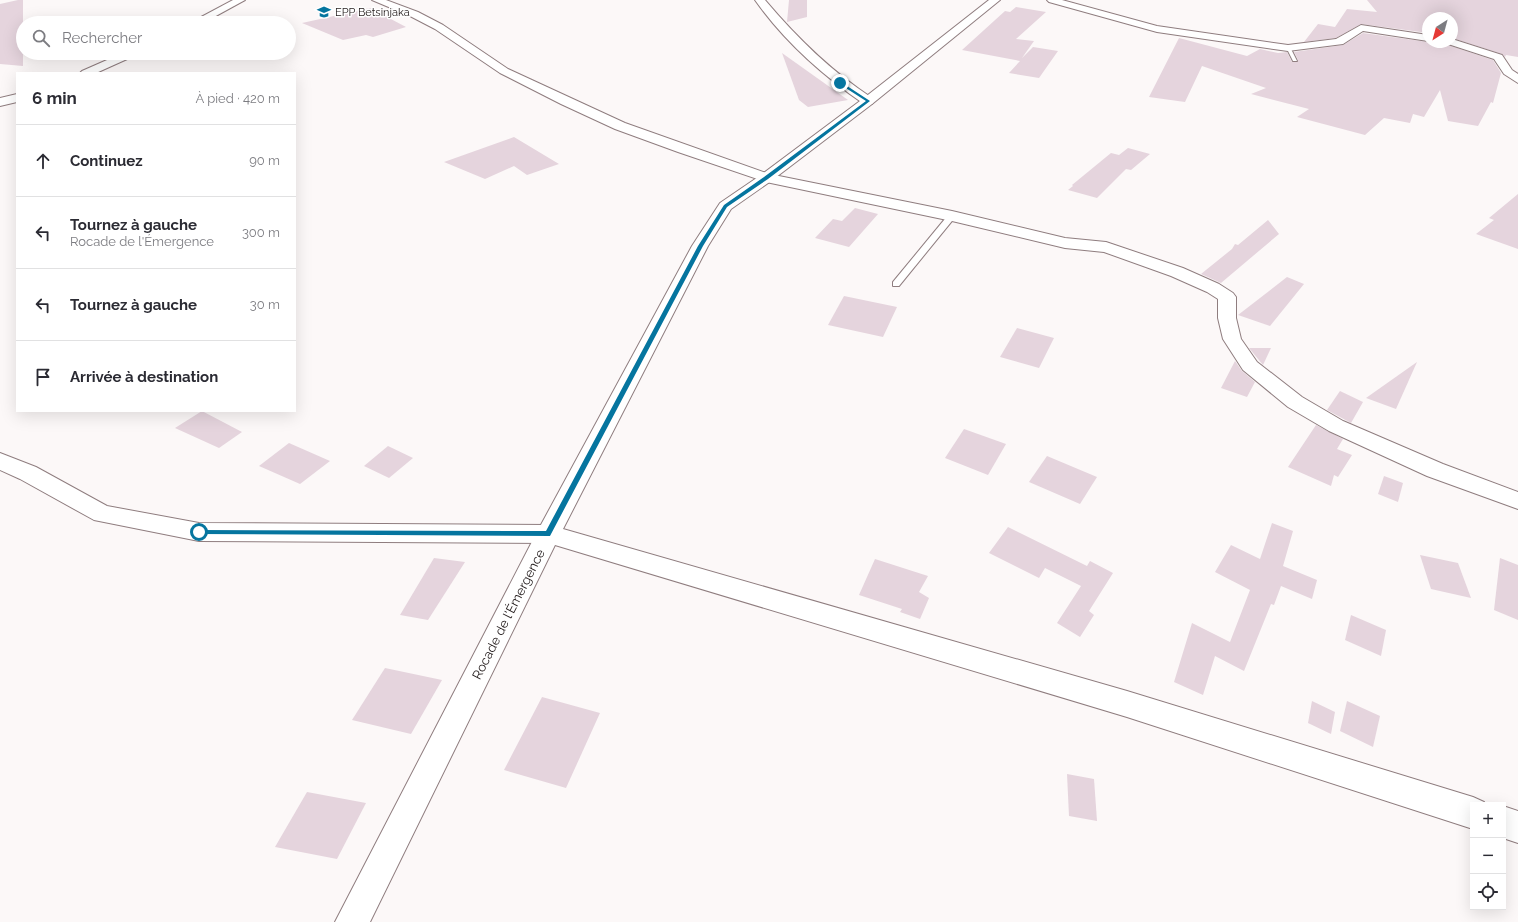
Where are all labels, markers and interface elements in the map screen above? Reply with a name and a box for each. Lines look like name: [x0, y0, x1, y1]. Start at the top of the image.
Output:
school or university icon: EPP Betsinjaka: [316, 4, 332, 20]
place label: EPP Betsinjaka: [335, 6, 410, 19]
north arrow: [1422, 12, 1458, 48]
search box: [16, 16, 296, 60]
icon: search: [30, 27, 52, 49]
text: Rechercher: [62, 29, 142, 47]
route end: [831, 74, 849, 92]
text: 6 min: [32, 88, 77, 108]
text: À pied · 420 m: [196, 91, 280, 106]
icon: ahead: [32, 150, 54, 172]
text: Continuez: [70, 152, 143, 170]
text: 90 m: [249, 153, 280, 168]
text: Tournez à gauche: [70, 216, 197, 234]
icon: left: [32, 222, 54, 244]
text: 300 m: [242, 225, 280, 240]
text: Rocade de l'Émergence: [70, 234, 214, 249]
icon: left: [32, 294, 54, 316]
text: Tournez à gauche: [70, 296, 197, 314]
text: 30 m: [250, 297, 280, 312]
icon: arrive: [32, 366, 54, 388]
text: Arrivée à destination: [70, 368, 218, 386]
route start: [190, 523, 208, 541]
street label: Rocade de l'Émergence: [469, 546, 548, 682]
map controls: [1470, 802, 1506, 910]
button: +: [1470, 802, 1506, 838]
button: −: [1470, 838, 1506, 874]
button: locate: [1470, 874, 1506, 910]

